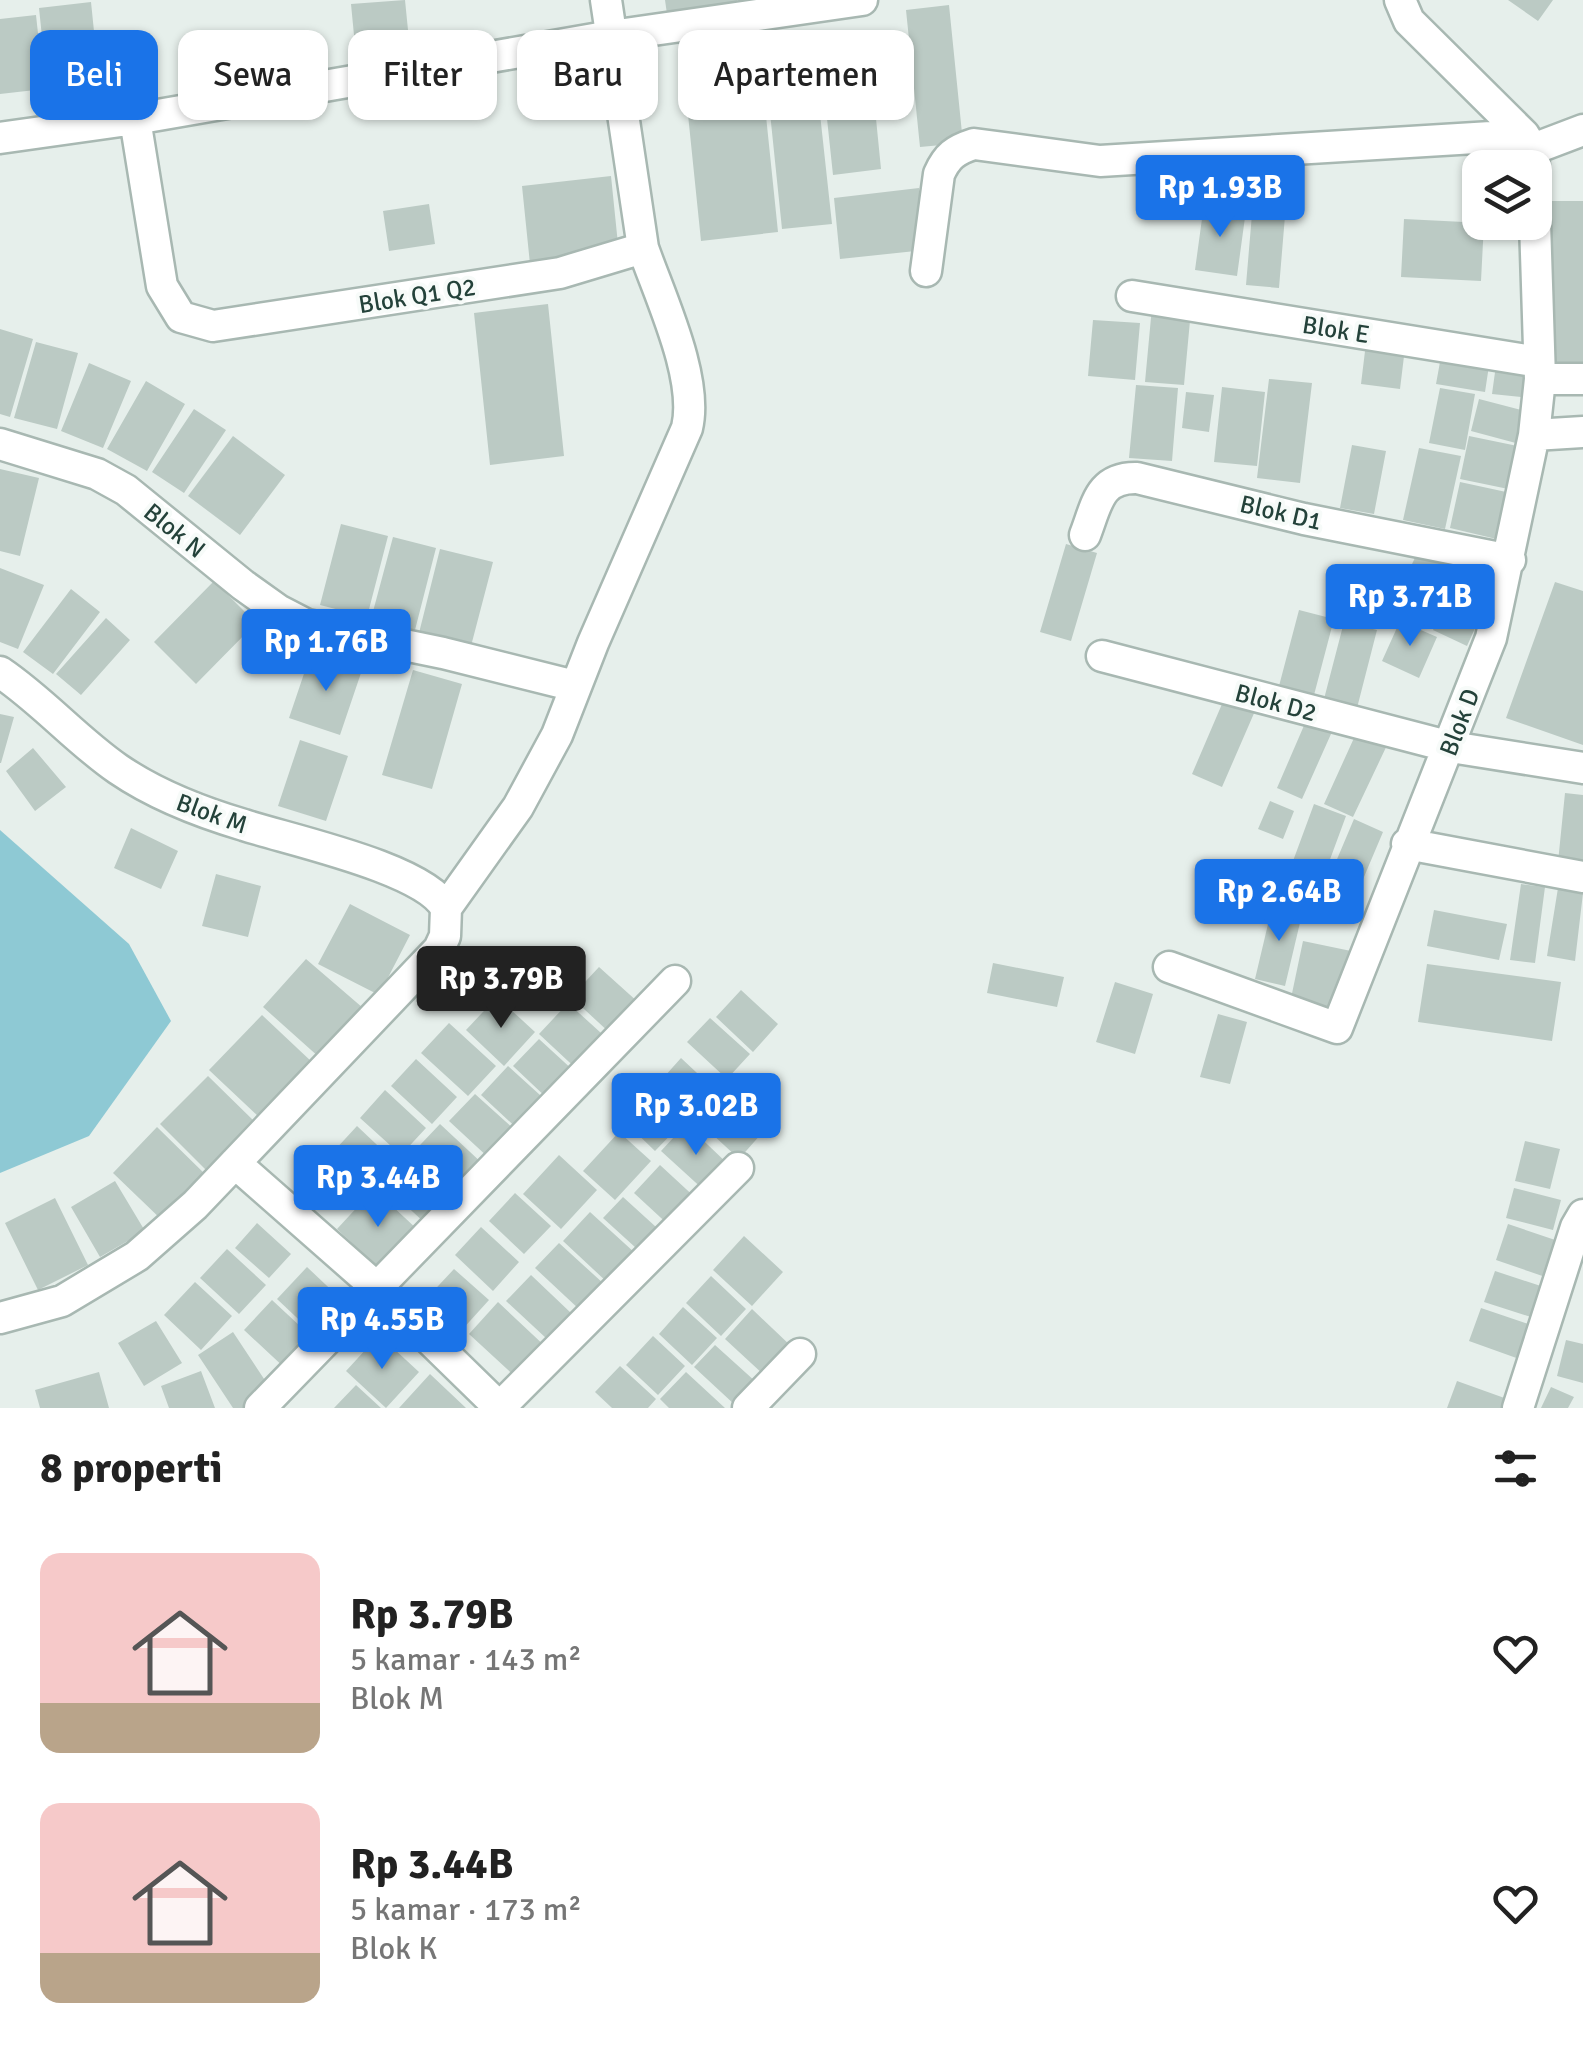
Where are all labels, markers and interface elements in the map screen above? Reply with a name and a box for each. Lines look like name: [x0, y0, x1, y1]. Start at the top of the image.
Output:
chip: Beli: [30, 30, 158, 120]
chip: Sewa: [178, 30, 328, 120]
chip: Filter: [348, 30, 497, 120]
chip: Baru: [517, 30, 658, 120]
chip: Apartemen: [678, 30, 914, 120]
map controls: [1462, 150, 1552, 240]
button: layers: [1462, 150, 1552, 240]
pin: Rp 1.93B: [1117, 155, 1323, 240]
text: Rp 1.93B: [1158, 168, 1282, 207]
street label: Blok Q1 Q2: [356, 271, 478, 320]
street label: Blok E: [1300, 309, 1372, 350]
street label: Blok D1: [1237, 488, 1325, 537]
street label: Blok N: [138, 496, 212, 565]
pin: Rp 3.71B: [1307, 564, 1513, 649]
text: Rp 3.71B: [1348, 577, 1472, 616]
pin: Rp 1.76B: [223, 609, 429, 694]
text: Rp 1.76B: [264, 622, 388, 661]
street label: Blok D2: [1232, 677, 1320, 728]
street label: Blok D: [1433, 684, 1486, 760]
street label: Blok M: [172, 786, 252, 841]
pin: Rp 2.64B: [1176, 859, 1382, 944]
text: Rp 2.64B: [1217, 872, 1341, 911]
pin: Rp 3.79B: [398, 946, 604, 1031]
text: Rp 3.79B: [439, 959, 563, 998]
pin: Rp 3.02B: [593, 1073, 799, 1158]
text: Rp 3.02B: [634, 1086, 758, 1125]
pin: Rp 3.44B: [275, 1145, 481, 1230]
text: Rp 3.44B: [316, 1158, 440, 1197]
pin: Rp 4.55B: [279, 1287, 485, 1372]
text: Rp 4.55B: [320, 1300, 444, 1339]
icon: filters: [1488, 1441, 1543, 1496]
text: 8 properti: [40, 1443, 223, 1494]
text: Rp 3.79B: [350, 1589, 514, 1640]
icon: home: [120, 1593, 240, 1713]
icon: heart: [1488, 1626, 1543, 1681]
text: 5 kamar · 143 m²: [350, 1640, 582, 1679]
text: Blok M: [350, 1679, 444, 1718]
text: Rp 3.44B: [350, 1839, 514, 1890]
icon: home: [120, 1843, 240, 1963]
icon: heart: [1488, 1876, 1543, 1931]
text: 5 kamar · 173 m²: [350, 1890, 582, 1929]
text: Blok K: [350, 1929, 437, 1968]

